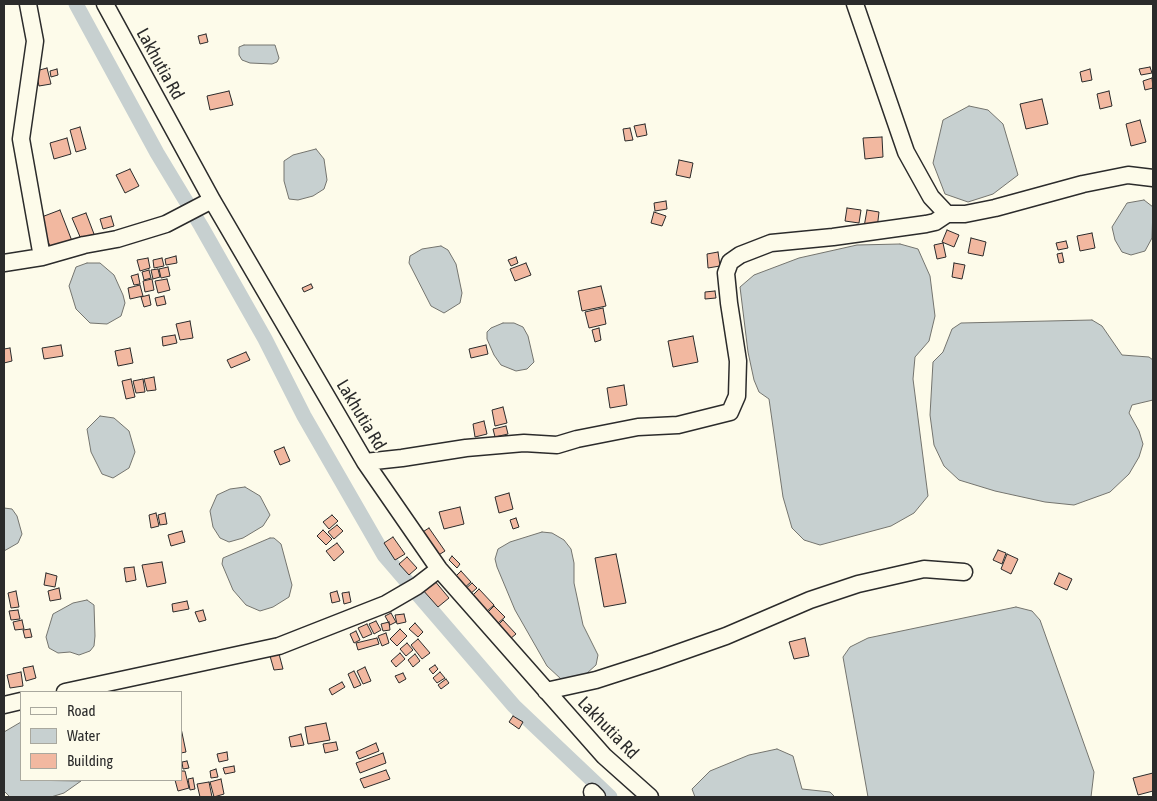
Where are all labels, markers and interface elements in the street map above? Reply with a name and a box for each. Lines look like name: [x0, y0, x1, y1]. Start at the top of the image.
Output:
street label: Lakhutia Rd: [132, 24, 188, 104]
street label: Lakhutia Rd: [332, 376, 390, 454]
legend: [20, 691, 182, 781]
street label: Lakhutia Rd: [573, 692, 643, 764]
text: Road: [67, 702, 96, 719]
text: Water: [67, 727, 100, 744]
text: Building: [67, 752, 113, 769]

